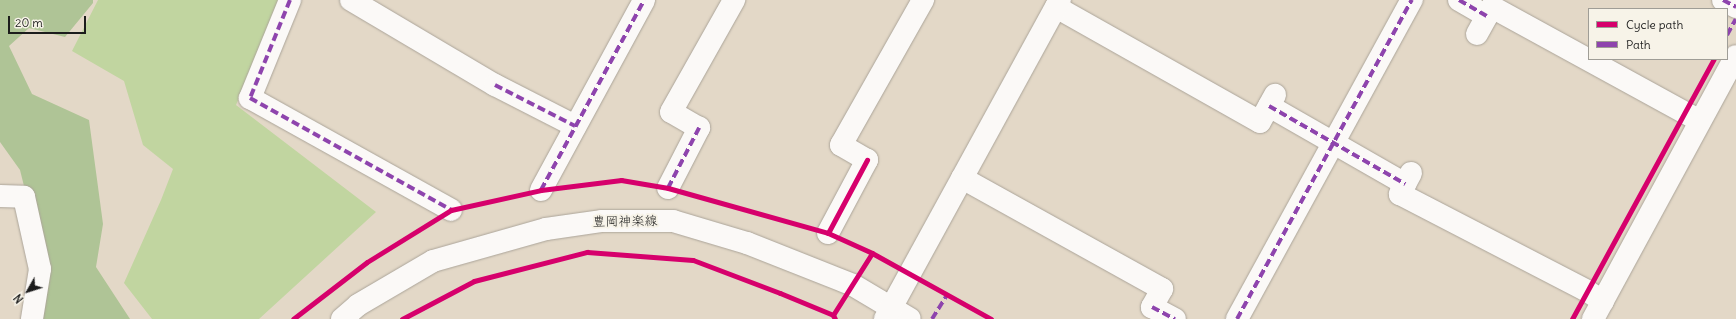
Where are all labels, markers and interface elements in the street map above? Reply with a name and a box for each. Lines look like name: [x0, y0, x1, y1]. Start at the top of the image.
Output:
scale bar: [10, 8, 88, 34]
legend: [1588, 8, 1728, 60]
text: 20 m: [15, 15, 43, 30]
text: Cycle path: [1626, 17, 1683, 32]
text: Path: [1626, 37, 1651, 52]
street label: 豊岡神楽線: [592, 214, 658, 230]
north arrow: [8, 271, 48, 311]
text: N: [11, 291, 27, 306]

